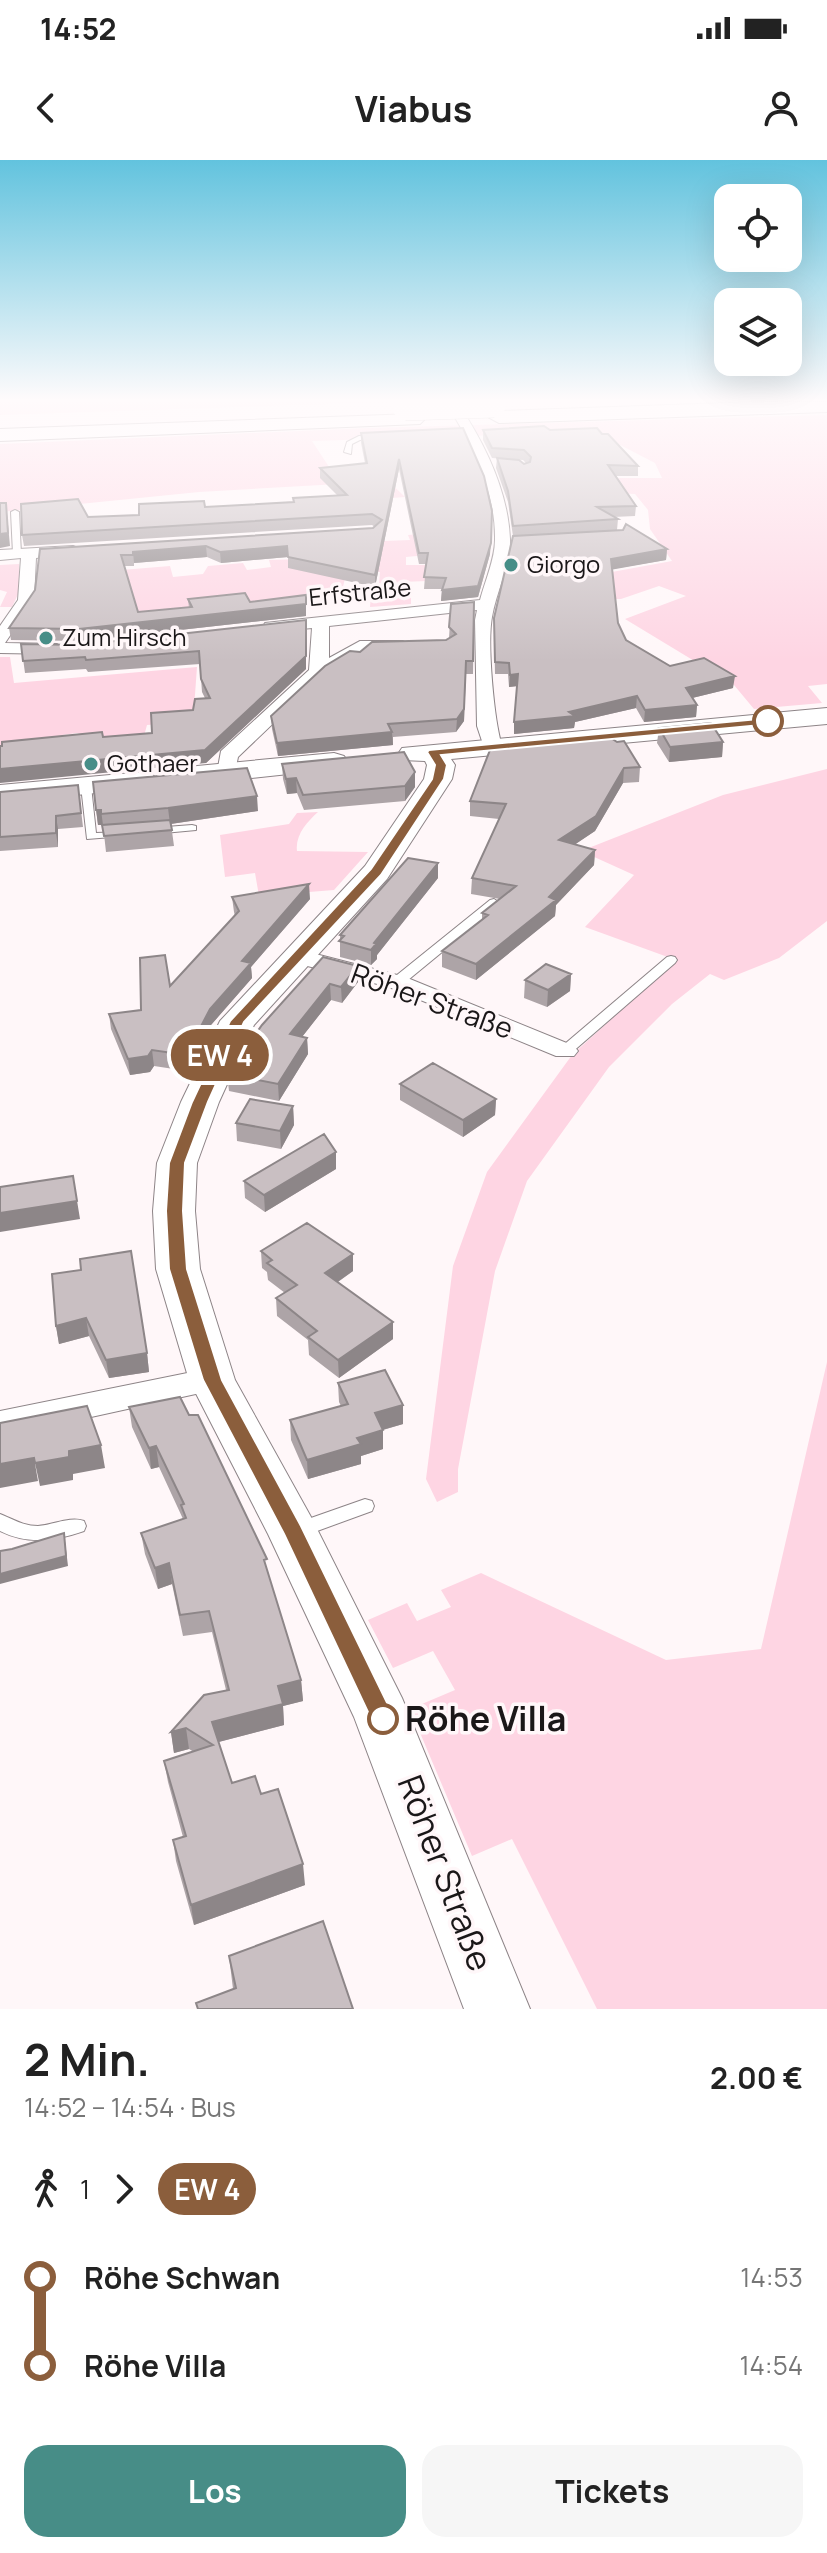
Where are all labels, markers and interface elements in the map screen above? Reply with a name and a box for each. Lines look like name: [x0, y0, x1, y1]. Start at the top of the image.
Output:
text: 14:52: [40, 8, 116, 49]
text: Viabus: [355, 84, 472, 133]
icon: back: [24, 86, 68, 130]
icon: person: [759, 86, 803, 130]
map controls: [714, 184, 802, 376]
button: locate: [714, 184, 802, 272]
button: layers: [714, 288, 802, 376]
place label: Giorgo: [527, 547, 600, 580]
marker: Giorgo: [502, 556, 520, 574]
street label: Erfstraße: [307, 570, 413, 613]
place label: Zum Hirsch: [62, 620, 187, 653]
marker: Zum Hirsch: [37, 629, 55, 647]
unlabelled marker: [753, 706, 783, 736]
place label: Gothaer: [107, 746, 198, 779]
marker: Gothaer: [82, 755, 100, 773]
street label: Röher Straße: [346, 953, 519, 1047]
line badge: EW 4: [164, 1029, 276, 1081]
text: EW 4: [187, 1036, 253, 1074]
place label: Röhe Villa: [405, 1695, 566, 1741]
marker: Röhe Villa: [368, 1704, 398, 1734]
street label: Röher Straße: [388, 1768, 504, 1977]
text: 2 Min.: [24, 2029, 150, 2089]
text: 2.00 €: [710, 2057, 803, 2098]
text: 14:52 – 14:54 · Bus: [24, 2089, 236, 2125]
icon: walk: [24, 2167, 68, 2211]
icon: forward: [102, 2167, 146, 2211]
text: EW 4: [174, 2170, 240, 2208]
text: 1: [80, 2171, 90, 2207]
text: Röhe Schwan: [84, 2257, 280, 2298]
text: 14:53: [740, 2259, 803, 2295]
text: Röhe Villa: [84, 2345, 226, 2386]
text: 14:54: [739, 2347, 803, 2383]
button: Los: [24, 2445, 406, 2537]
button: Tickets: [422, 2445, 803, 2537]

